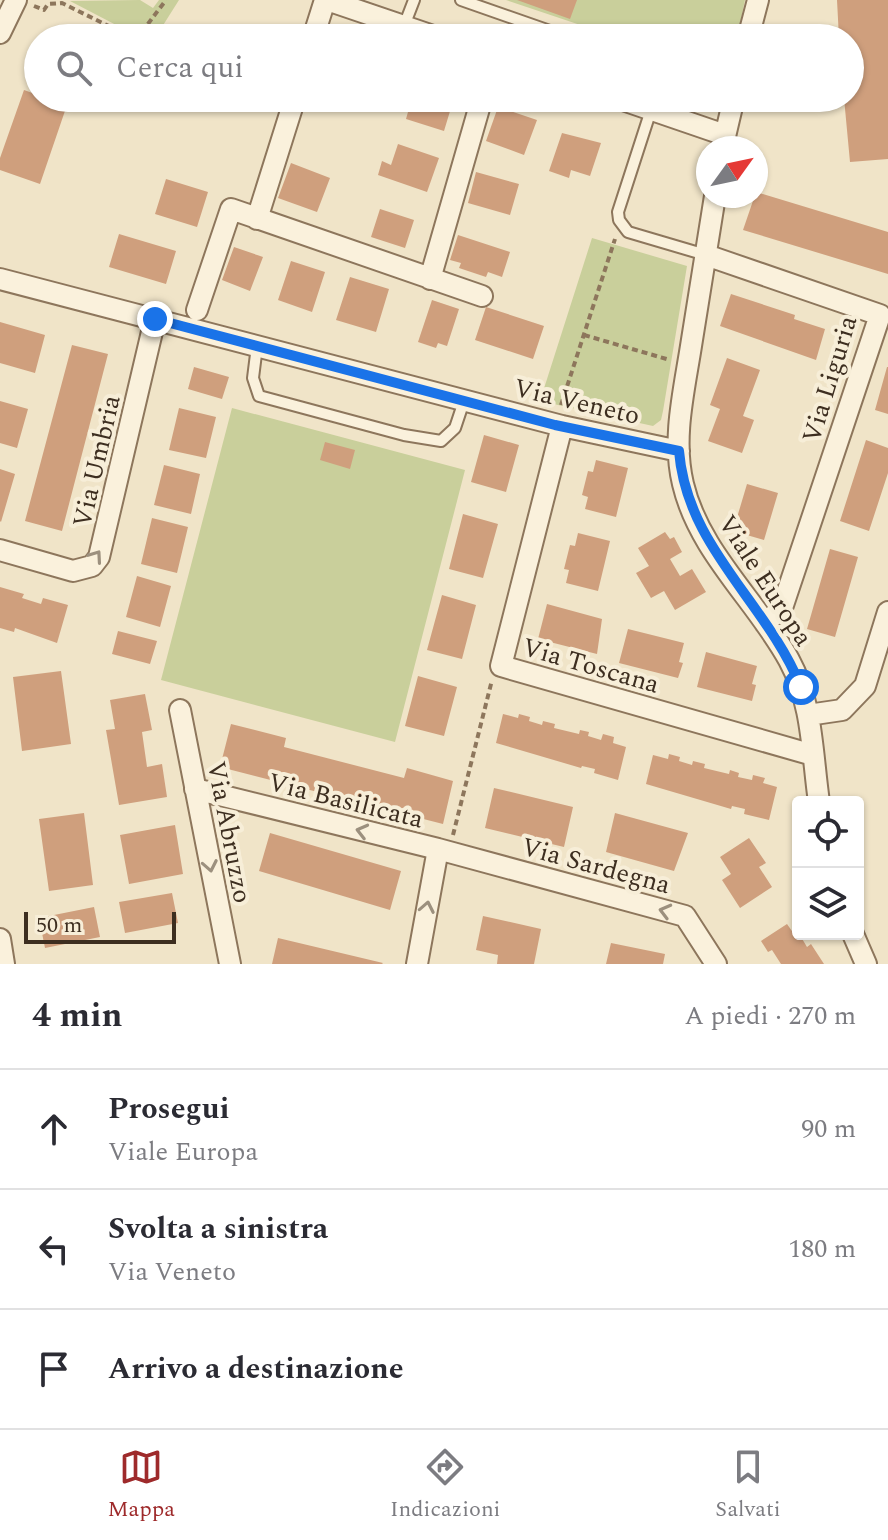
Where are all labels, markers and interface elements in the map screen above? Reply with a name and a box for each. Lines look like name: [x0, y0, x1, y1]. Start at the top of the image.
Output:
search box: [24, 24, 864, 112]
text: Cerca qui: [116, 45, 244, 91]
icon: search: [52, 46, 96, 90]
north arrow: [696, 136, 768, 208]
route end: [137, 301, 173, 337]
street label: Via Liguria: [792, 310, 868, 448]
street label: Via Veneto: [510, 368, 644, 436]
street label: Via Umbria: [62, 391, 132, 531]
street label: Viale Europa: [707, 507, 823, 655]
one-way arrow: [86, 550, 101, 565]
street label: Via Toscana: [517, 627, 664, 705]
route start: [783, 669, 819, 705]
street label: Via Abruzzo: [196, 758, 262, 907]
street label: Via Basilicata: [264, 762, 428, 840]
map controls: [792, 796, 864, 940]
button: locate: [792, 796, 864, 868]
one-way arrow: [356, 823, 370, 840]
street label: Via Sardegna: [517, 827, 675, 905]
one-way arrow: [201, 859, 218, 872]
button: layers: [792, 868, 864, 940]
one-way arrow: [418, 900, 435, 914]
one-way arrow: [658, 903, 672, 920]
scale bar: [24, 908, 176, 944]
text: 50 m: [36, 909, 82, 942]
text: 4 min: [32, 990, 122, 1042]
text: A piedi · 270 m: [685, 996, 856, 1036]
text: Prosegui: [108, 1086, 229, 1132]
icon: ahead: [32, 1107, 76, 1151]
text: 90 m: [801, 1109, 856, 1149]
text: Viale Europa: [108, 1132, 258, 1172]
text: Svolta a sinistra: [108, 1206, 328, 1252]
icon: left: [32, 1227, 76, 1271]
text: 180 m: [788, 1229, 856, 1269]
text: Via Veneto: [108, 1252, 236, 1292]
text: Arrivo a destinazione: [108, 1346, 404, 1392]
icon: arrive: [32, 1347, 76, 1391]
tab: Mappa: [107, 1445, 175, 1526]
tab: Indicazioni: [390, 1445, 501, 1526]
tab: Salvati: [715, 1445, 781, 1526]

